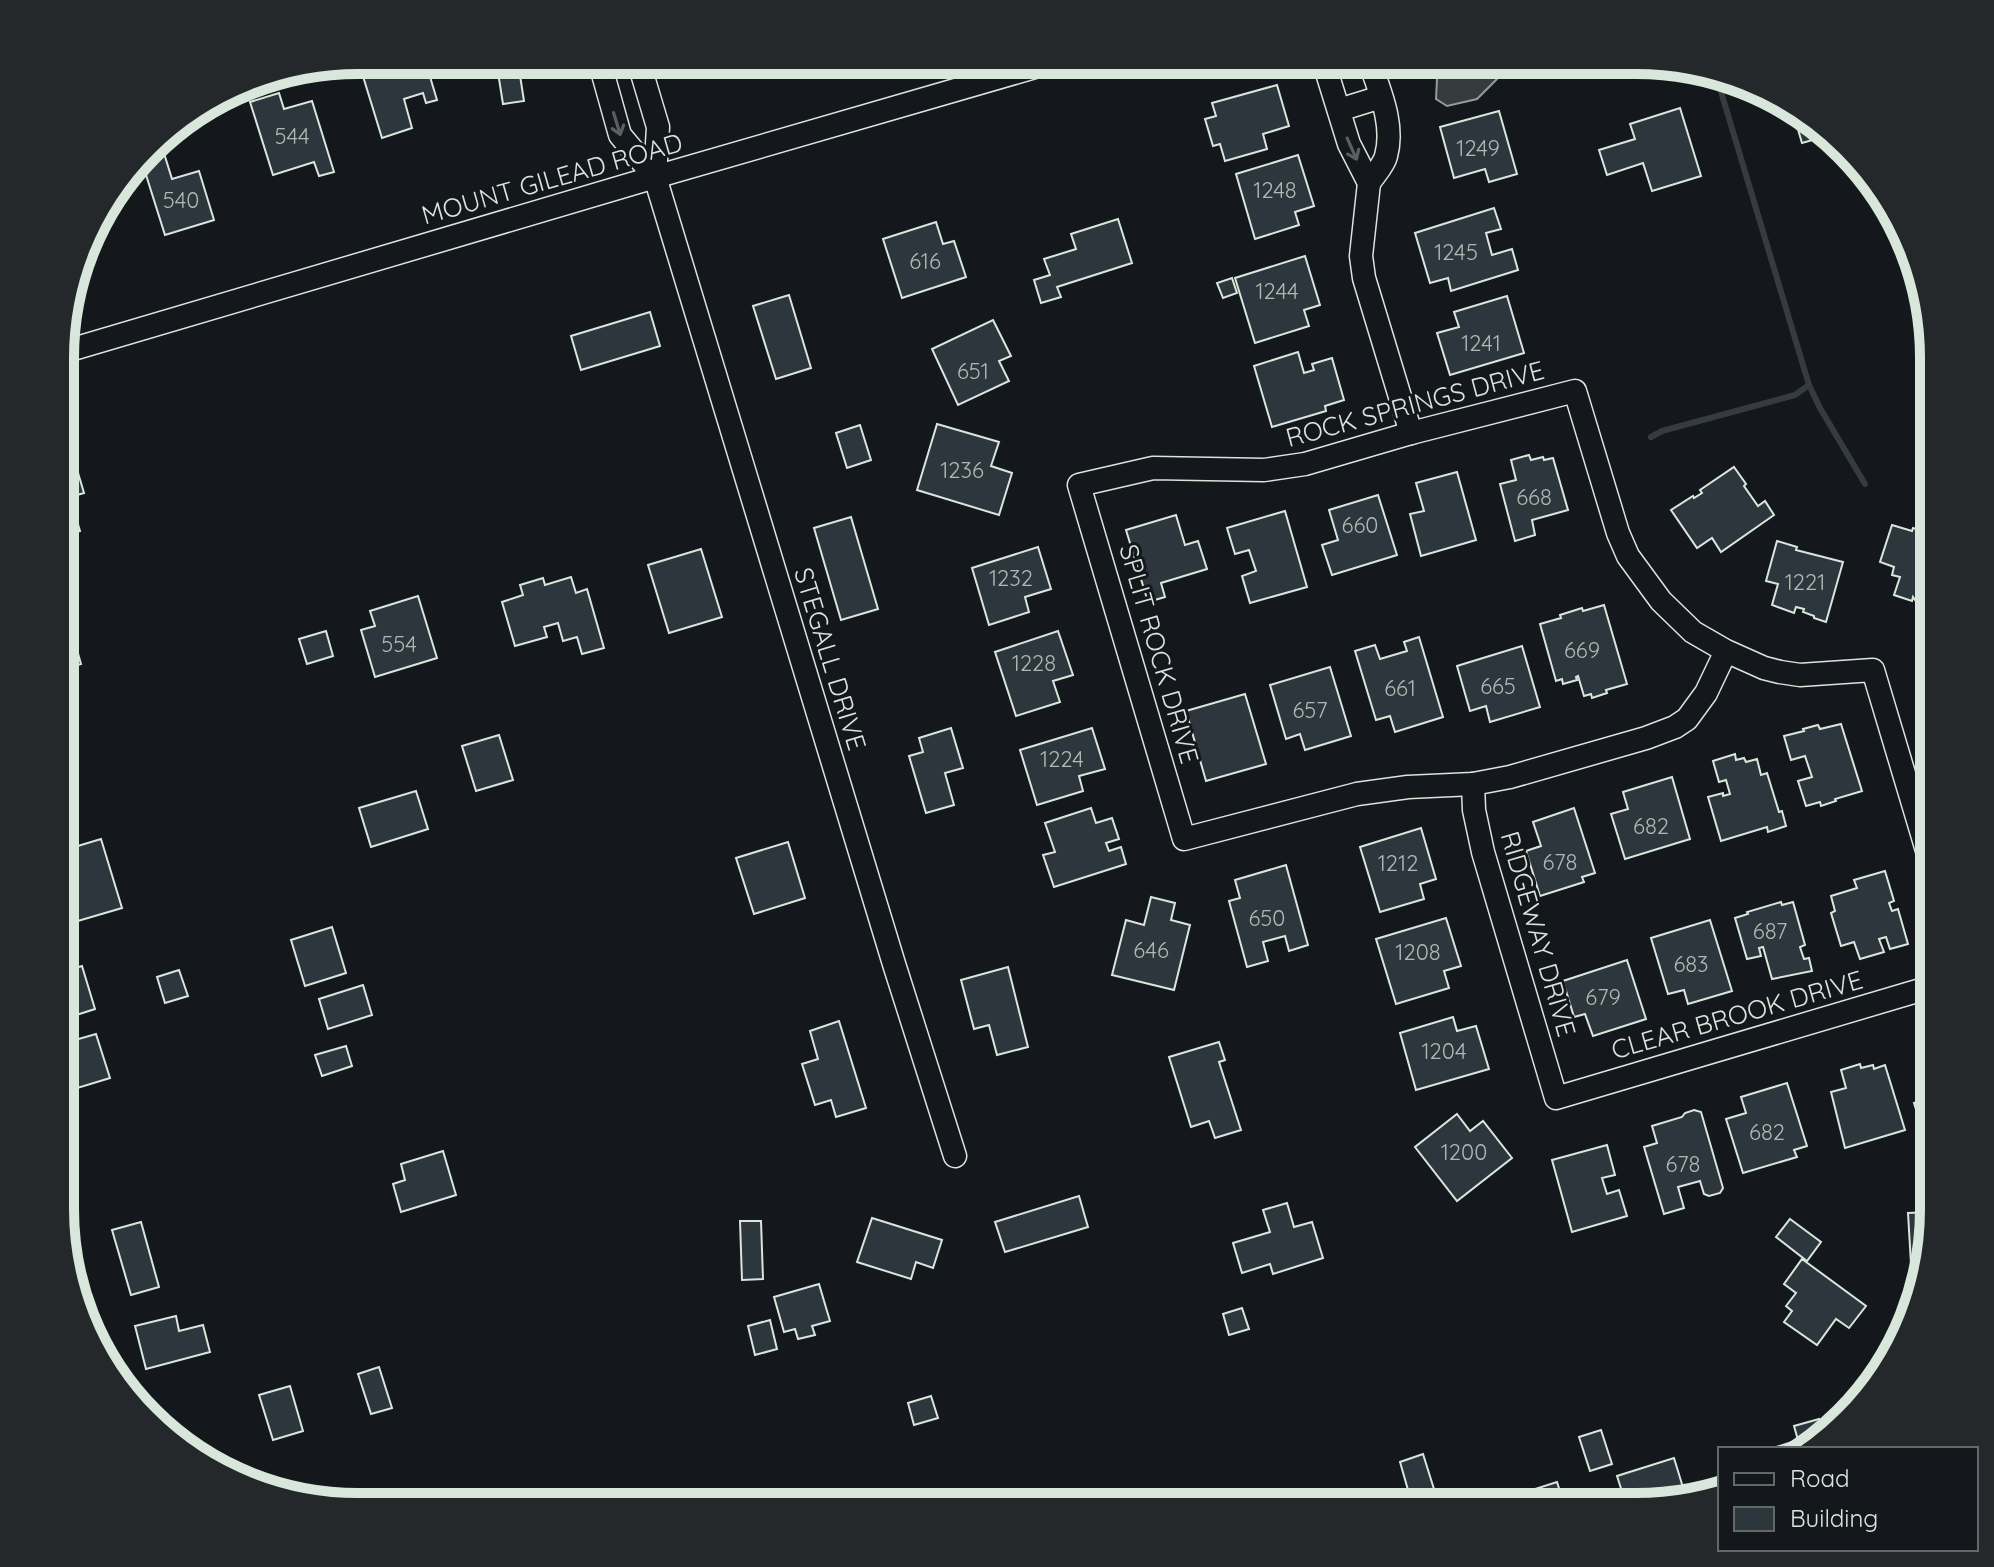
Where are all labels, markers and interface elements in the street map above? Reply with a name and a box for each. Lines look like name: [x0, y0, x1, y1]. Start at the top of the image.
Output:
one-way arrow: [610, 110, 625, 136]
house number: 544: [274, 122, 310, 150]
street label: MOUNT GILEAD ROAD: [418, 125, 686, 232]
house number: 1249: [1456, 134, 1500, 162]
one-way arrow: [1346, 136, 1361, 161]
house number: 1248: [1253, 176, 1297, 204]
house number: 540: [163, 186, 199, 214]
house number: 1245: [1434, 238, 1478, 266]
house number: 616: [909, 247, 941, 275]
house number: 1244: [1255, 277, 1299, 305]
house number: 1241: [1461, 329, 1501, 357]
street label: ROCK SPRINGS DRIVE: [1282, 353, 1548, 454]
house number: 651: [957, 357, 989, 385]
house number: 1236: [940, 456, 984, 484]
house number: 668: [1516, 483, 1552, 511]
house number: 660: [1342, 511, 1378, 539]
street label: SPLIT ROCK DRIVE: [1112, 540, 1207, 767]
street label: STEGALL DRIVE: [787, 563, 874, 754]
house number: 1232: [989, 564, 1033, 592]
house number: 1221: [1785, 568, 1825, 596]
house number: 554: [381, 630, 417, 658]
house number: 669: [1564, 636, 1600, 664]
house number: 1228: [1012, 649, 1056, 677]
house number: 665: [1480, 672, 1516, 700]
house number: 661: [1384, 674, 1416, 702]
house number: 657: [1292, 696, 1328, 724]
house number: 1224: [1040, 745, 1084, 773]
house number: 682: [1633, 812, 1669, 840]
street label: RIDGEWAY DRIVE: [1493, 827, 1584, 1040]
house number: 678: [1542, 848, 1578, 876]
house number: 1212: [1378, 849, 1418, 877]
house number: 650: [1249, 904, 1285, 932]
house number: 687: [1753, 917, 1787, 945]
house number: 646: [1133, 936, 1169, 964]
house number: 1208: [1395, 938, 1441, 966]
house number: 683: [1673, 950, 1709, 978]
street label: CLEAR BROOK DRIVE: [1607, 963, 1866, 1066]
house number: 679: [1585, 983, 1621, 1011]
house number: 1204: [1421, 1037, 1467, 1065]
house number: 682: [1749, 1118, 1785, 1146]
house number: 1200: [1441, 1138, 1487, 1166]
house number: 678: [1665, 1150, 1701, 1178]
legend: [1718, 1447, 1978, 1551]
text: Road: [1790, 1463, 1850, 1493]
text: Building: [1790, 1503, 1878, 1533]

